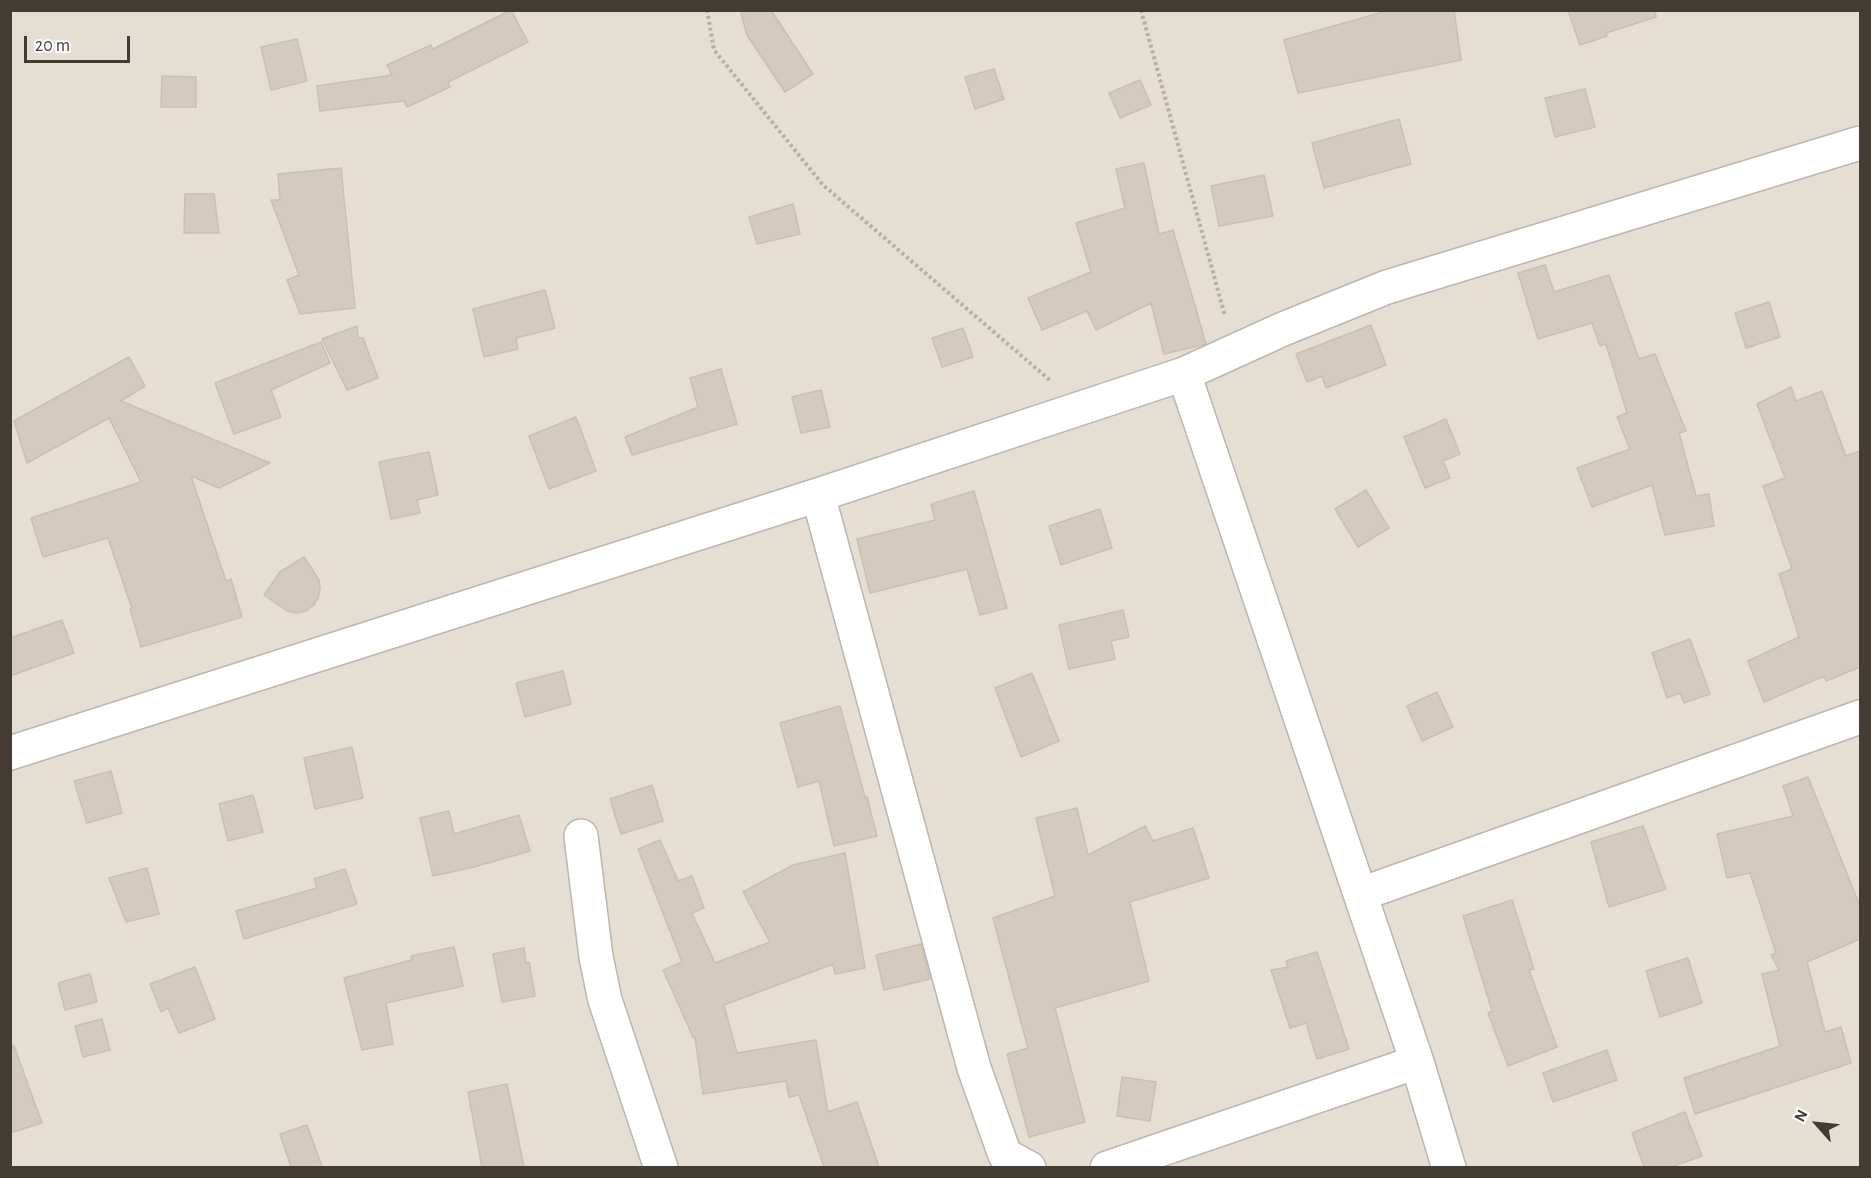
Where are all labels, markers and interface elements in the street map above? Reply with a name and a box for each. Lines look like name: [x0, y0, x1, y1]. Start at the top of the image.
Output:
scale bar: [27, 24, 134, 62]
text: 20 m: [35, 37, 70, 55]
north arrow: [1787, 1094, 1847, 1154]
text: N: [1791, 1107, 1811, 1124]

